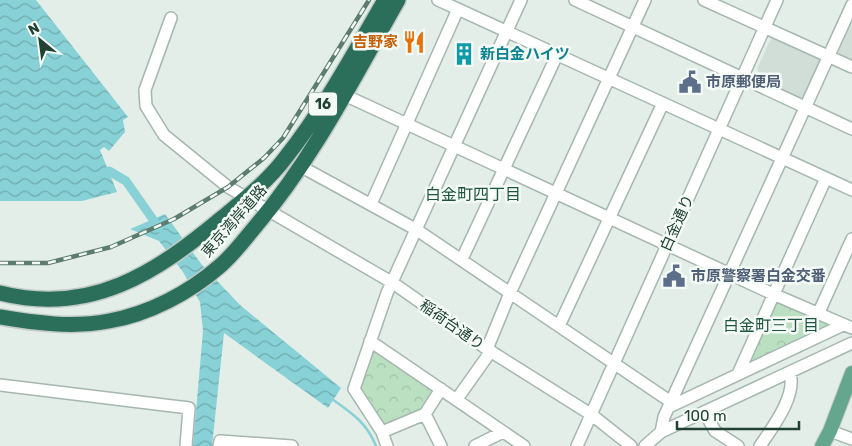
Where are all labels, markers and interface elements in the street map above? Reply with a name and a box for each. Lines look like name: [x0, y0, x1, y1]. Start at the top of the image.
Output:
north arrow: [15, 15, 65, 65]
text: N: [25, 19, 42, 39]
restaurant icon: 吉野家: [401, 29, 427, 55]
place label: 吉野家: [353, 33, 398, 51]
building icon: 新白金ハイツ: [451, 41, 477, 67]
place label: 新白金ハイツ: [480, 45, 570, 63]
public building icon: 市原郵便局: [677, 69, 703, 95]
place label: 市原郵便局: [706, 73, 781, 91]
road number: 16: [309, 92, 337, 116]
street label: 東京湾岸道路: [198, 181, 270, 261]
district label: 白金町四丁目: [425, 185, 521, 204]
street label: 白金通り: [657, 192, 697, 254]
public building icon: 市原警察署白金交番: [661, 263, 687, 289]
place label: 市原警察署白金交番: [691, 267, 826, 285]
street label: 稲荷台通り: [416, 296, 488, 354]
district label: 白金町三丁目: [723, 316, 819, 335]
scale bar: [677, 398, 800, 430]
text: 100 m: [684, 407, 726, 425]

